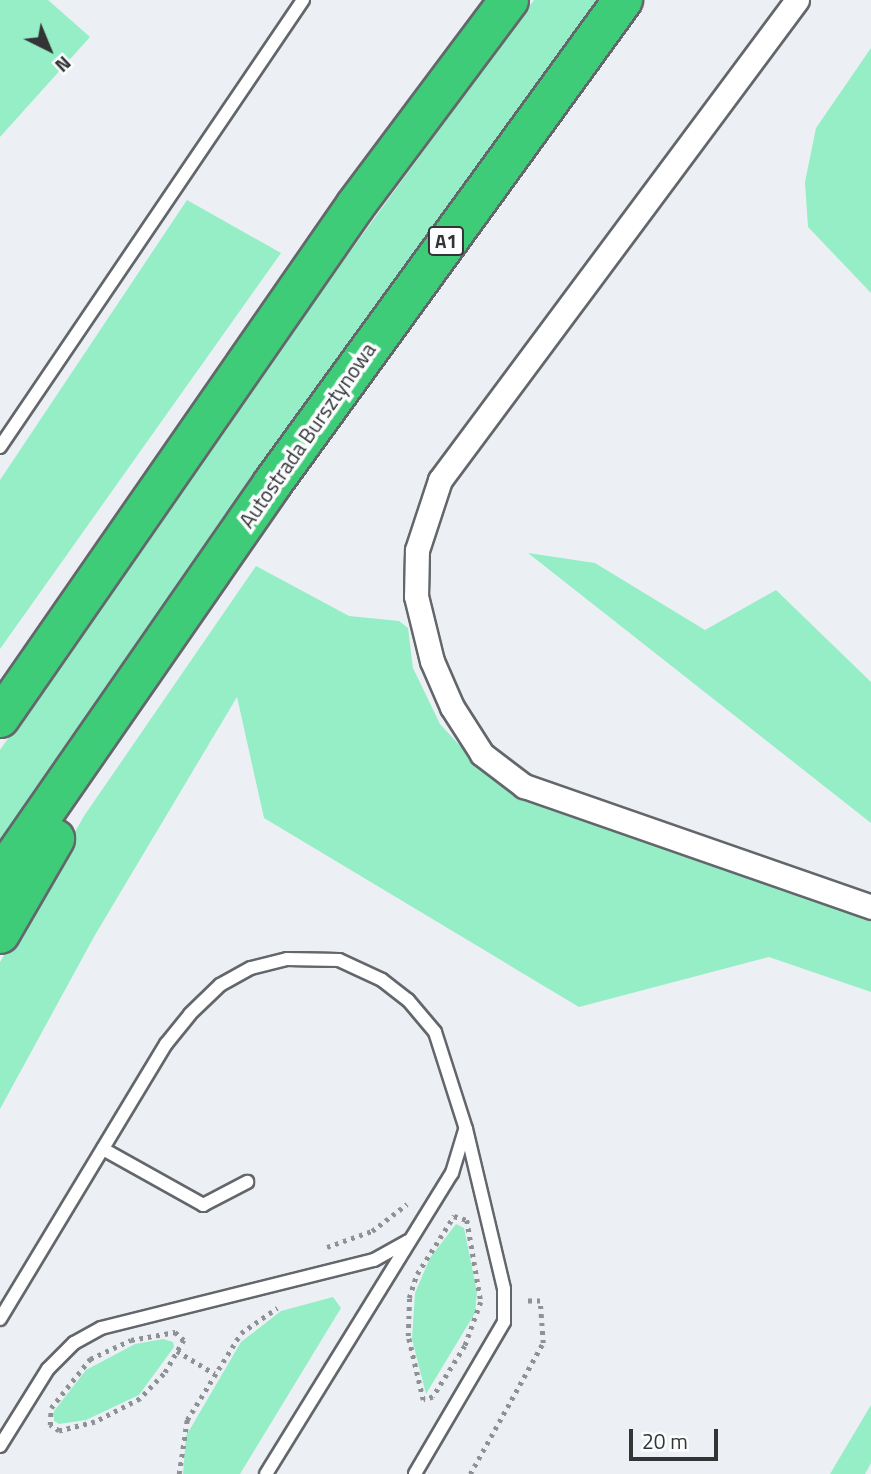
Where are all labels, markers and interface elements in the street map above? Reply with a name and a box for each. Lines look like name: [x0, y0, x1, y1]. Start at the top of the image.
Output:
north arrow: [14, 14, 84, 84]
text: N: [49, 50, 78, 80]
road number: A1: [427, 226, 465, 256]
street label: Autostrada Bursztynowa: [234, 338, 380, 532]
scale bar: [633, 1414, 722, 1458]
text: 20 m: [642, 1425, 688, 1457]

